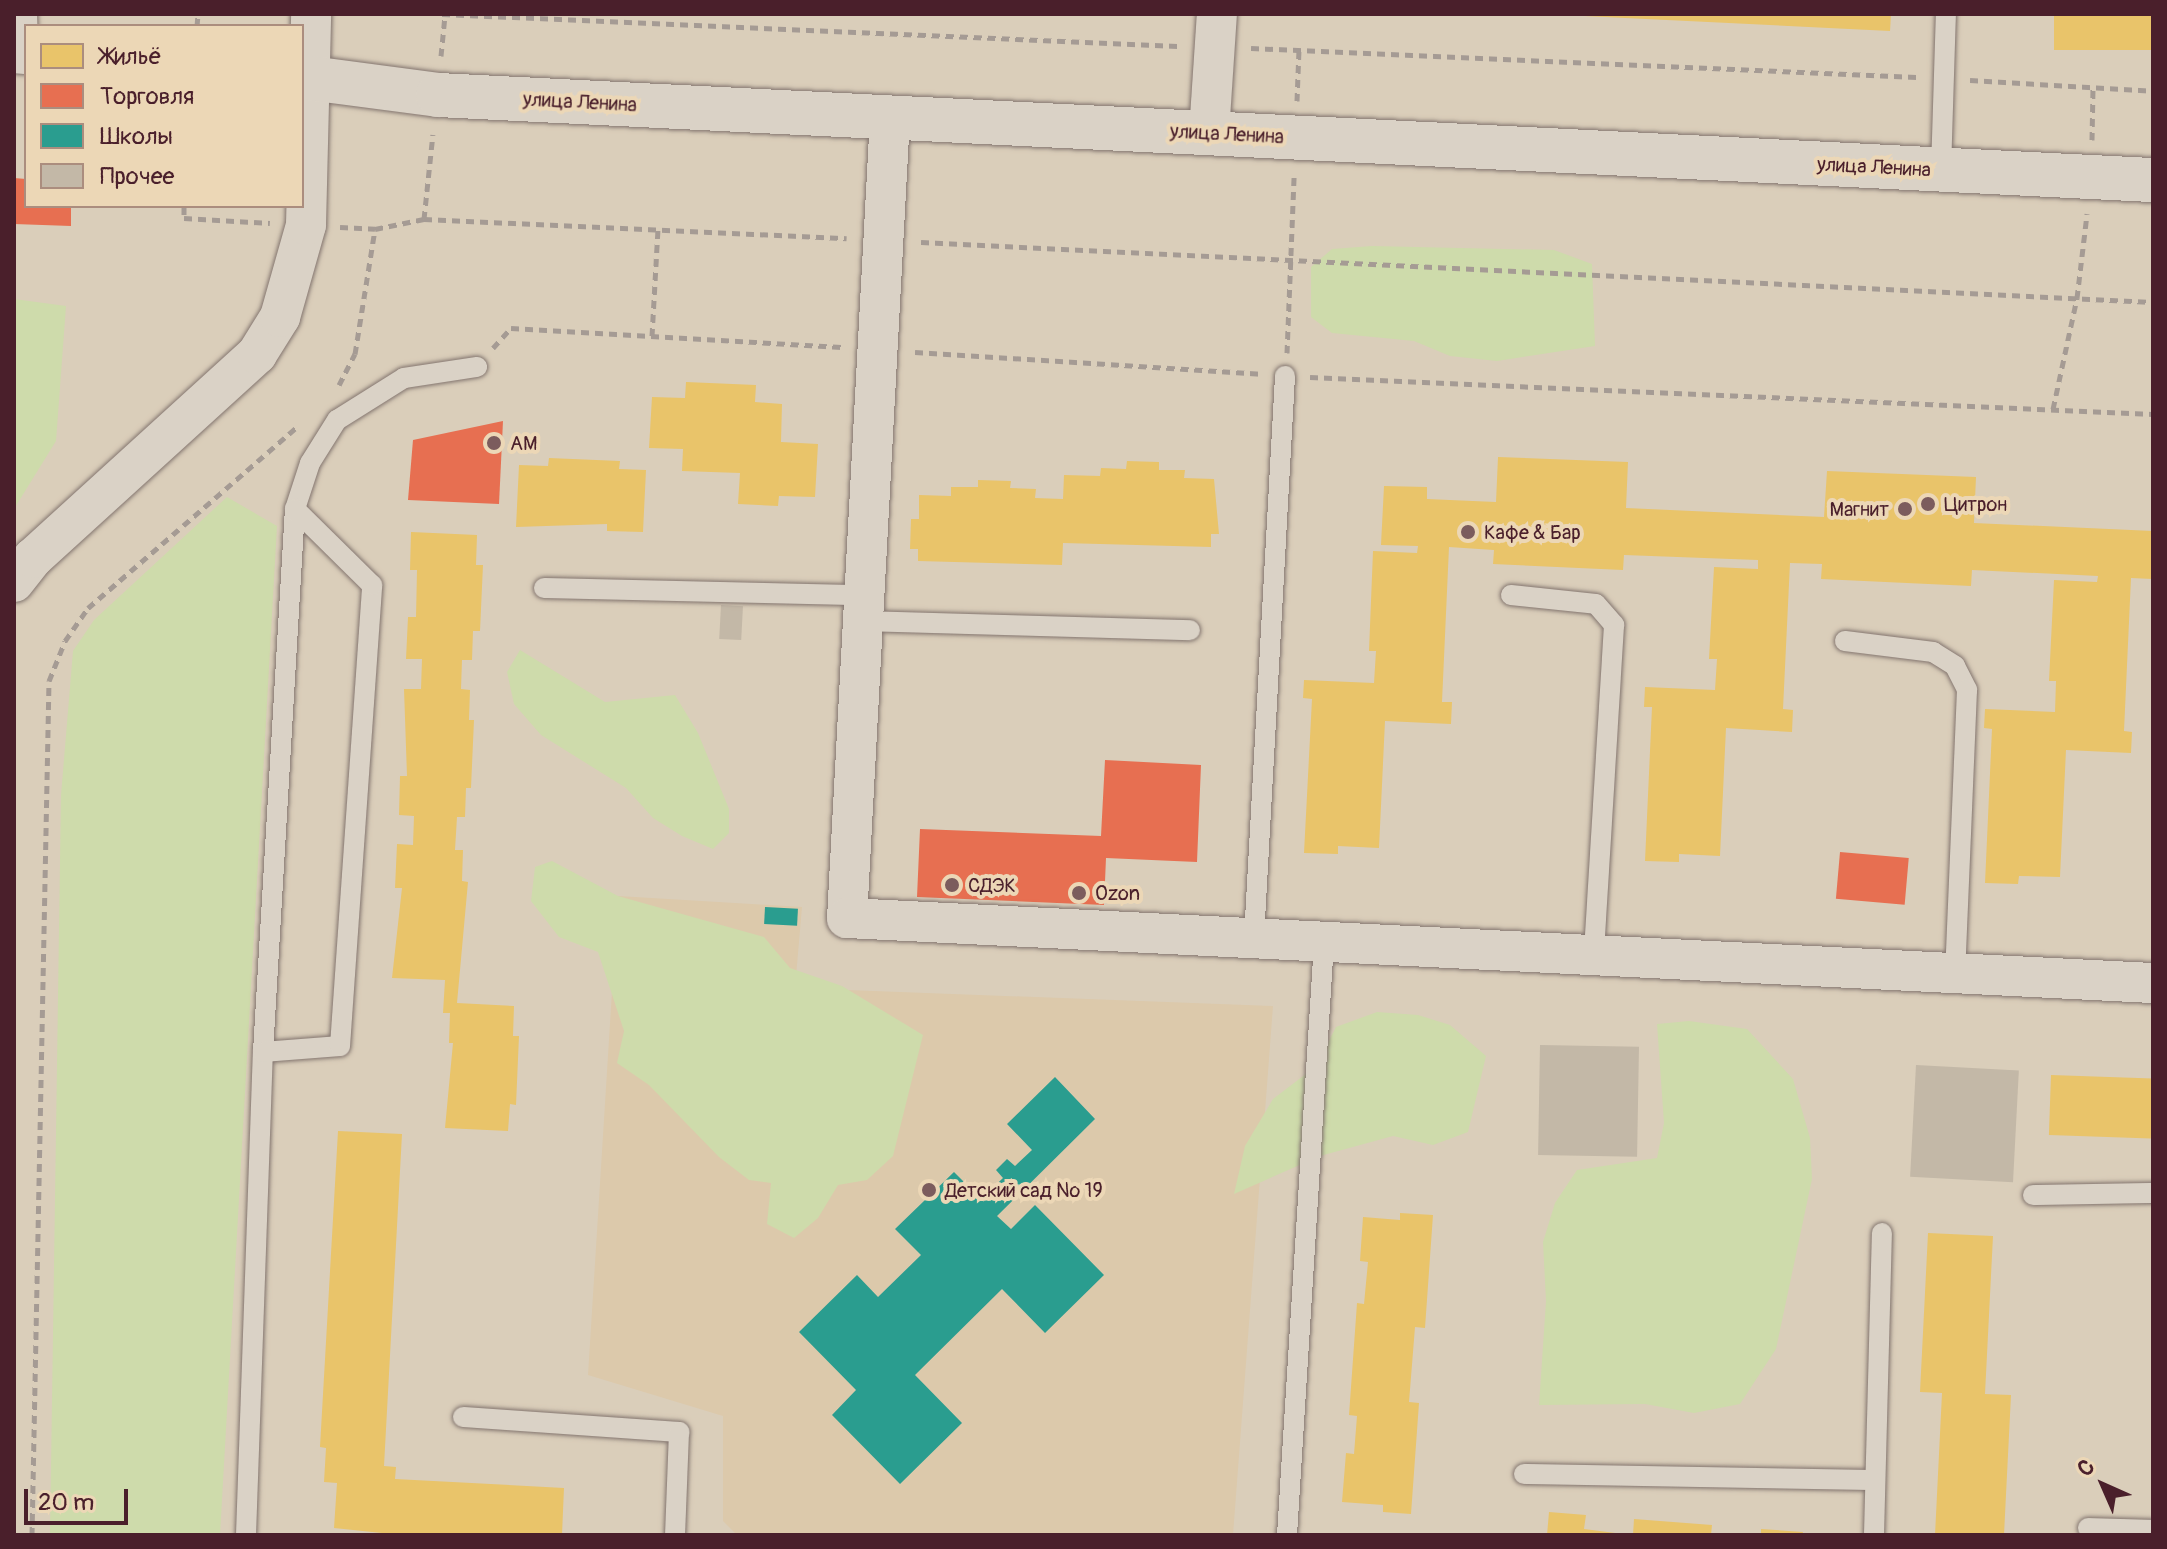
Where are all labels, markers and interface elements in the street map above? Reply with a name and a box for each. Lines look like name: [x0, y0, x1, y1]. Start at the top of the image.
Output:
legend: [24, 24, 304, 208]
text: Жильё: [100, 42, 162, 71]
text: Торговля: [100, 82, 194, 111]
street label: улица Ленина: [522, 87, 638, 117]
street label: улица Ленина: [1169, 119, 1285, 149]
text: Школы: [100, 122, 173, 151]
street label: улица Ленина: [1816, 152, 1932, 182]
text: Прочее: [100, 162, 174, 191]
place label: АМ: [510, 431, 537, 455]
marker: АМ: [485, 434, 503, 452]
place label: Цитрон: [1944, 492, 2007, 516]
marker: Цитрон: [1919, 495, 1937, 513]
place label: Магнит: [1830, 497, 1889, 521]
marker: Магнит: [1896, 500, 1914, 518]
place label: Кафе & Бар: [1484, 520, 1581, 544]
marker: Кафе & Бар: [1459, 523, 1477, 541]
place label: СДЭК: [968, 873, 1016, 897]
marker: СДЭК: [943, 876, 961, 894]
place label: Ozon: [1095, 881, 1140, 905]
marker: Ozon: [1070, 884, 1088, 902]
place label: Детский сад № 19: [945, 1178, 1103, 1202]
marker: Детский сад № 19: [920, 1181, 938, 1199]
north arrow: [2063, 1445, 2143, 1525]
text: С: [2071, 1453, 2101, 1483]
scale bar: [28, 1473, 132, 1523]
text: 20 m: [38, 1488, 94, 1517]

